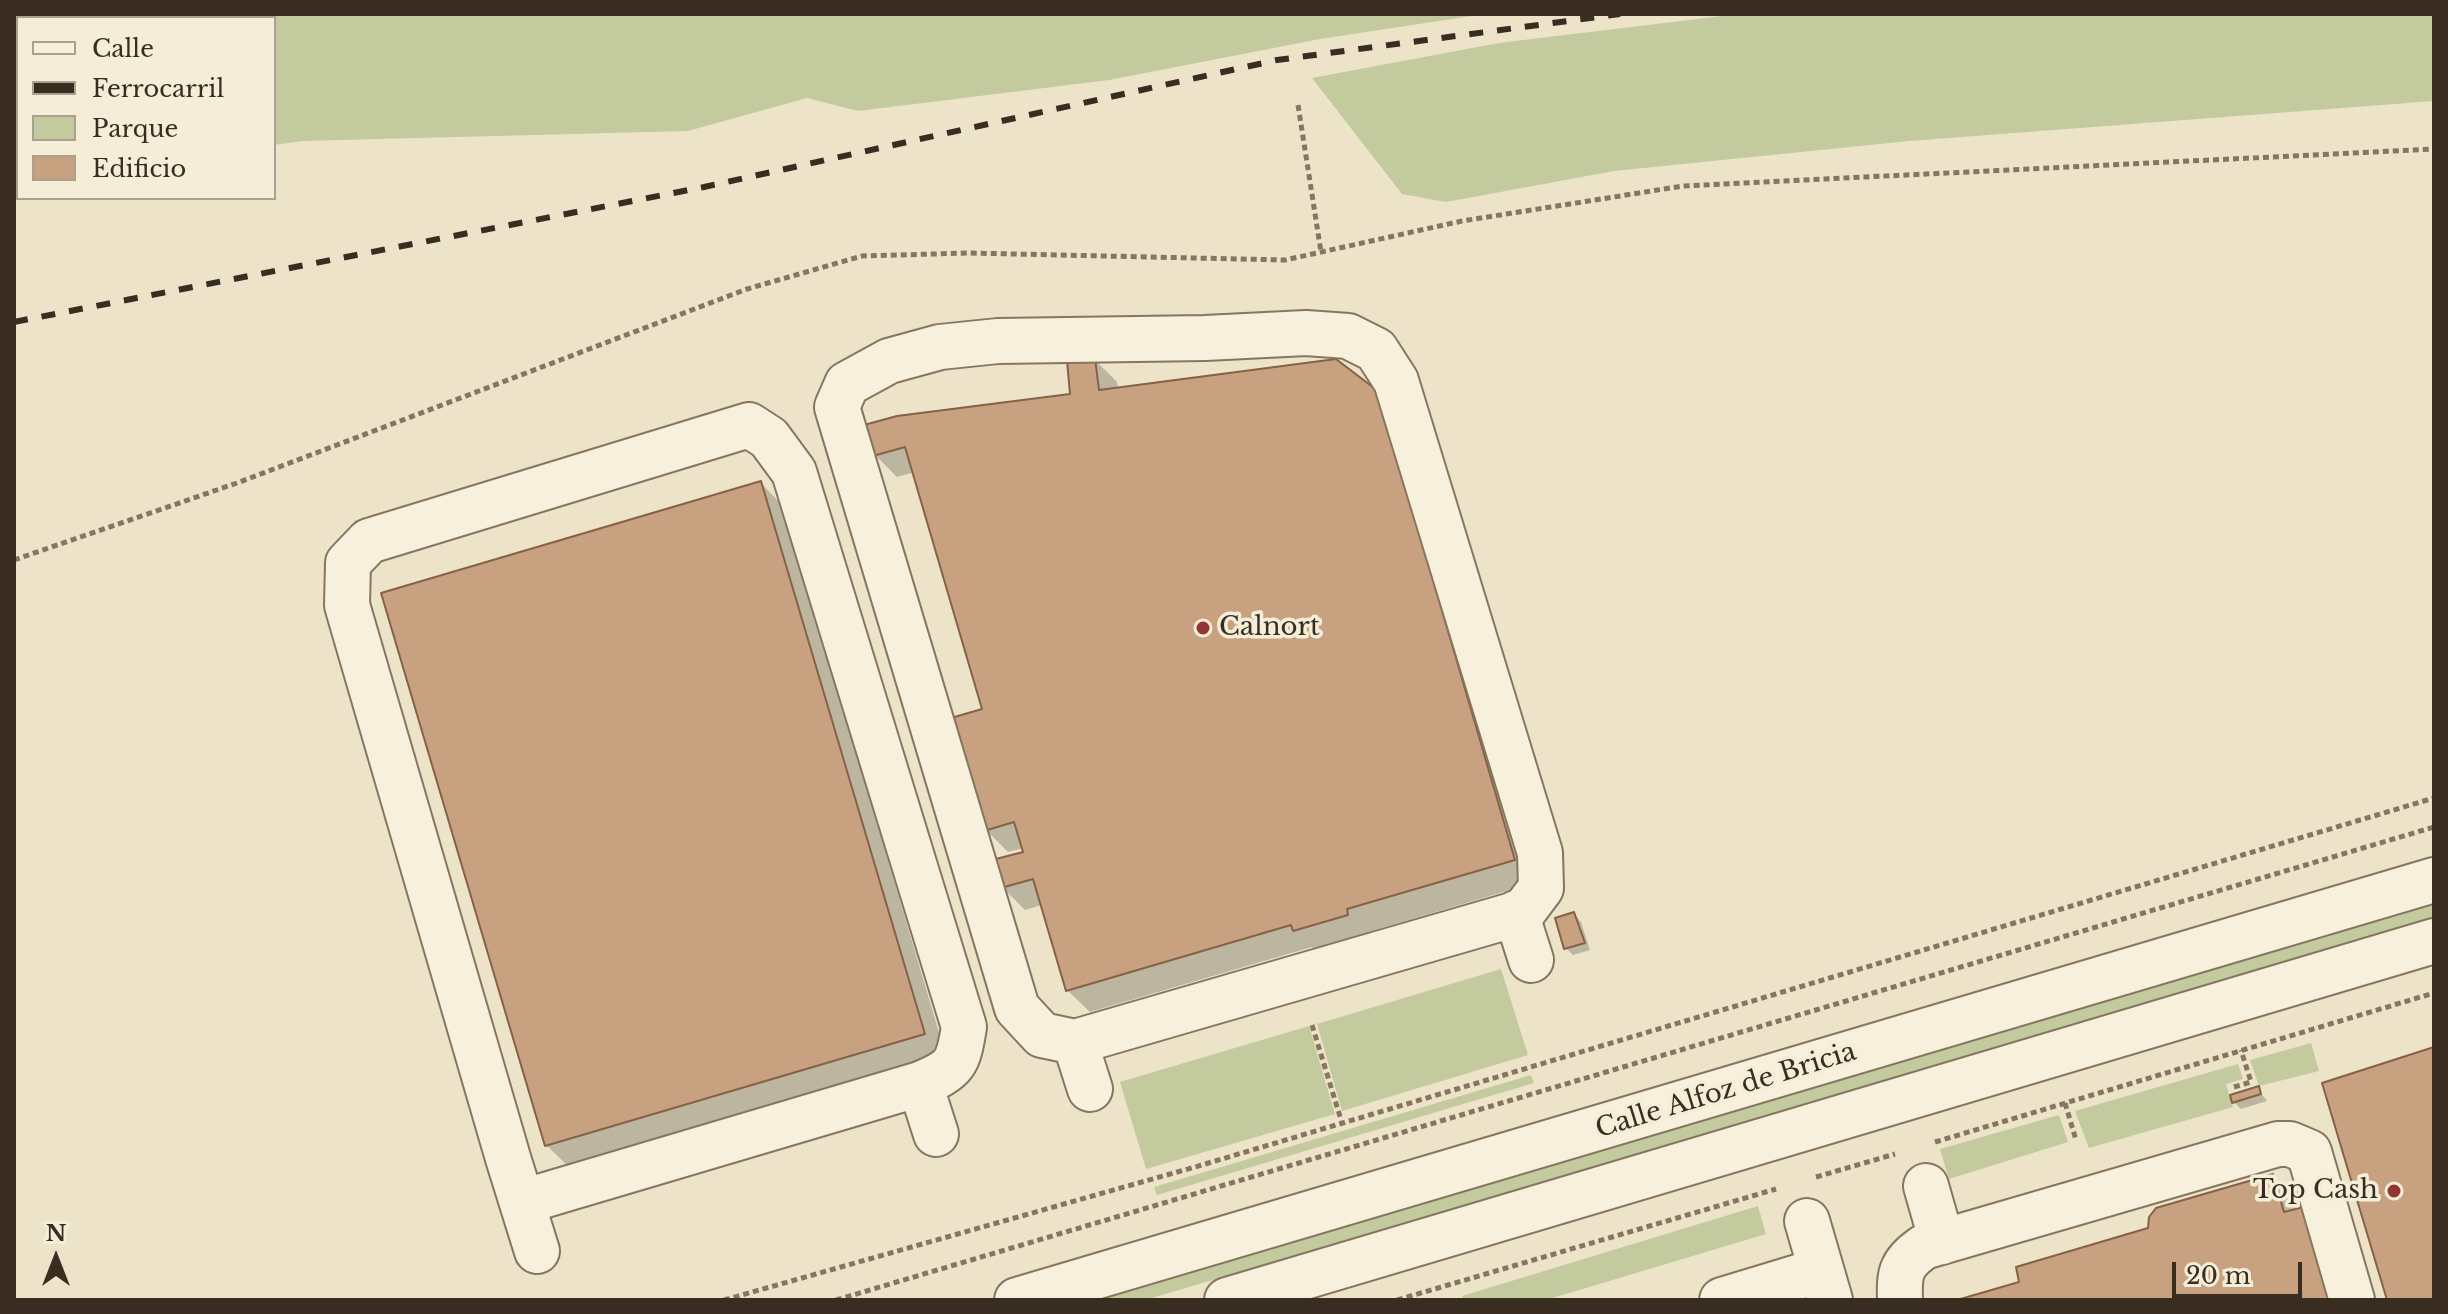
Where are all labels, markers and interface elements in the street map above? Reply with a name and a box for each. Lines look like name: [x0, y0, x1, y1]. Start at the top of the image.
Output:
legend: [16, 16, 276, 200]
text: Calle: [92, 34, 154, 63]
text: Ferrocarril: [92, 74, 224, 103]
text: Parque: [92, 114, 178, 143]
text: Edificio: [92, 154, 186, 183]
place label: Calnort: [1219, 612, 1320, 644]
marker: Calnort: [1194, 619, 1212, 637]
street label: Calle Alfoz de Bricia: [1592, 1037, 1860, 1145]
place label: Top Cash: [2253, 1175, 2378, 1207]
marker: Top Cash: [2385, 1182, 2403, 1200]
north arrow: [16, 1218, 96, 1298]
text: N: [46, 1220, 66, 1247]
scale bar: [2176, 1246, 2306, 1296]
text: 20 m: [2186, 1261, 2251, 1290]

